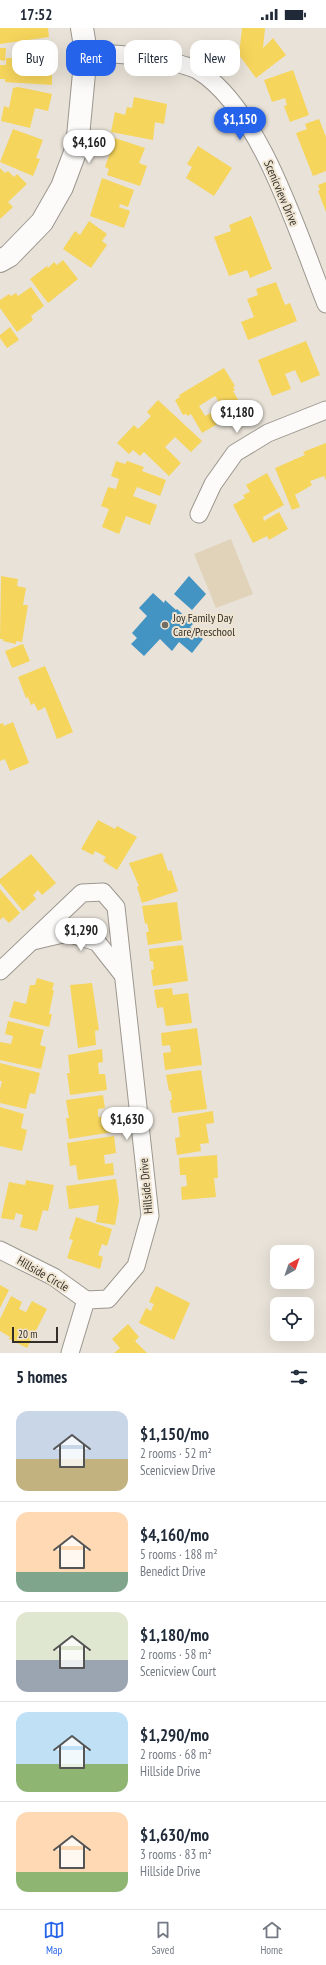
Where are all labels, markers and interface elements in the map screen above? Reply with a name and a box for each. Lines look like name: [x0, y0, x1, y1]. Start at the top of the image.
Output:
text: 17:52: [20, 5, 52, 24]
chip: Buy: [12, 40, 58, 76]
chip: Rent: [66, 40, 116, 76]
chip: Filters: [124, 40, 182, 76]
chip: New: [190, 40, 240, 76]
pin: $1,150: [207, 107, 273, 141]
text: $1,150: [223, 111, 257, 128]
pin: $4,160: [56, 130, 122, 164]
text: $4,160: [72, 134, 106, 151]
street label: Scenicview Drive: [261, 158, 302, 228]
pin: $1,180: [204, 400, 270, 434]
text: $1,180: [220, 404, 254, 421]
place label: Joy Family Day Care/Preschool: [172, 610, 235, 639]
marker: Joy Family Day Care/Preschool: [160, 620, 170, 630]
pin: $1,290: [48, 918, 114, 952]
text: $1,290: [64, 922, 98, 939]
pin: $1,630: [94, 1107, 160, 1141]
text: $1,630: [110, 1111, 144, 1128]
street label: Hillside Drive: [136, 1158, 155, 1214]
north arrow: [270, 1245, 314, 1289]
map controls: [270, 1245, 314, 1341]
street label: Hillside Circle: [15, 1253, 72, 1294]
button: locate: [270, 1297, 314, 1341]
scale bar: [12, 1325, 58, 1344]
text: 20 m: [18, 1327, 37, 1341]
text: 5 homes: [16, 1366, 67, 1388]
icon: filters: [288, 1366, 310, 1388]
text: $1,150/mo: [140, 1423, 209, 1445]
icon: home: [48, 1427, 96, 1475]
text: 2 rooms · 52 m²: [140, 1445, 212, 1462]
text: Scenicview Drive: [140, 1462, 215, 1479]
text: $4,160/mo: [140, 1524, 209, 1546]
icon: home: [48, 1528, 96, 1576]
text: 5 rooms · 188 m²: [140, 1546, 218, 1563]
text: Benedict Drive: [140, 1563, 206, 1580]
text: $1,180/mo: [140, 1624, 209, 1646]
icon: home: [48, 1628, 96, 1676]
text: 2 rooms · 58 m²: [140, 1646, 212, 1663]
text: Scenicview Court: [140, 1663, 216, 1680]
text: $1,290/mo: [140, 1724, 209, 1746]
icon: home: [48, 1728, 96, 1776]
text: 2 rooms · 68 m²: [140, 1746, 212, 1763]
text: Hillside Drive: [140, 1763, 200, 1780]
text: $1,630/mo: [140, 1824, 209, 1846]
icon: home: [48, 1828, 96, 1876]
text: 3 rooms · 83 m²: [140, 1846, 212, 1863]
text: Hillside Drive: [140, 1863, 200, 1880]
tab: Map: [43, 1919, 65, 1957]
tab: Saved: [151, 1919, 174, 1957]
tab: Home: [260, 1919, 283, 1957]

